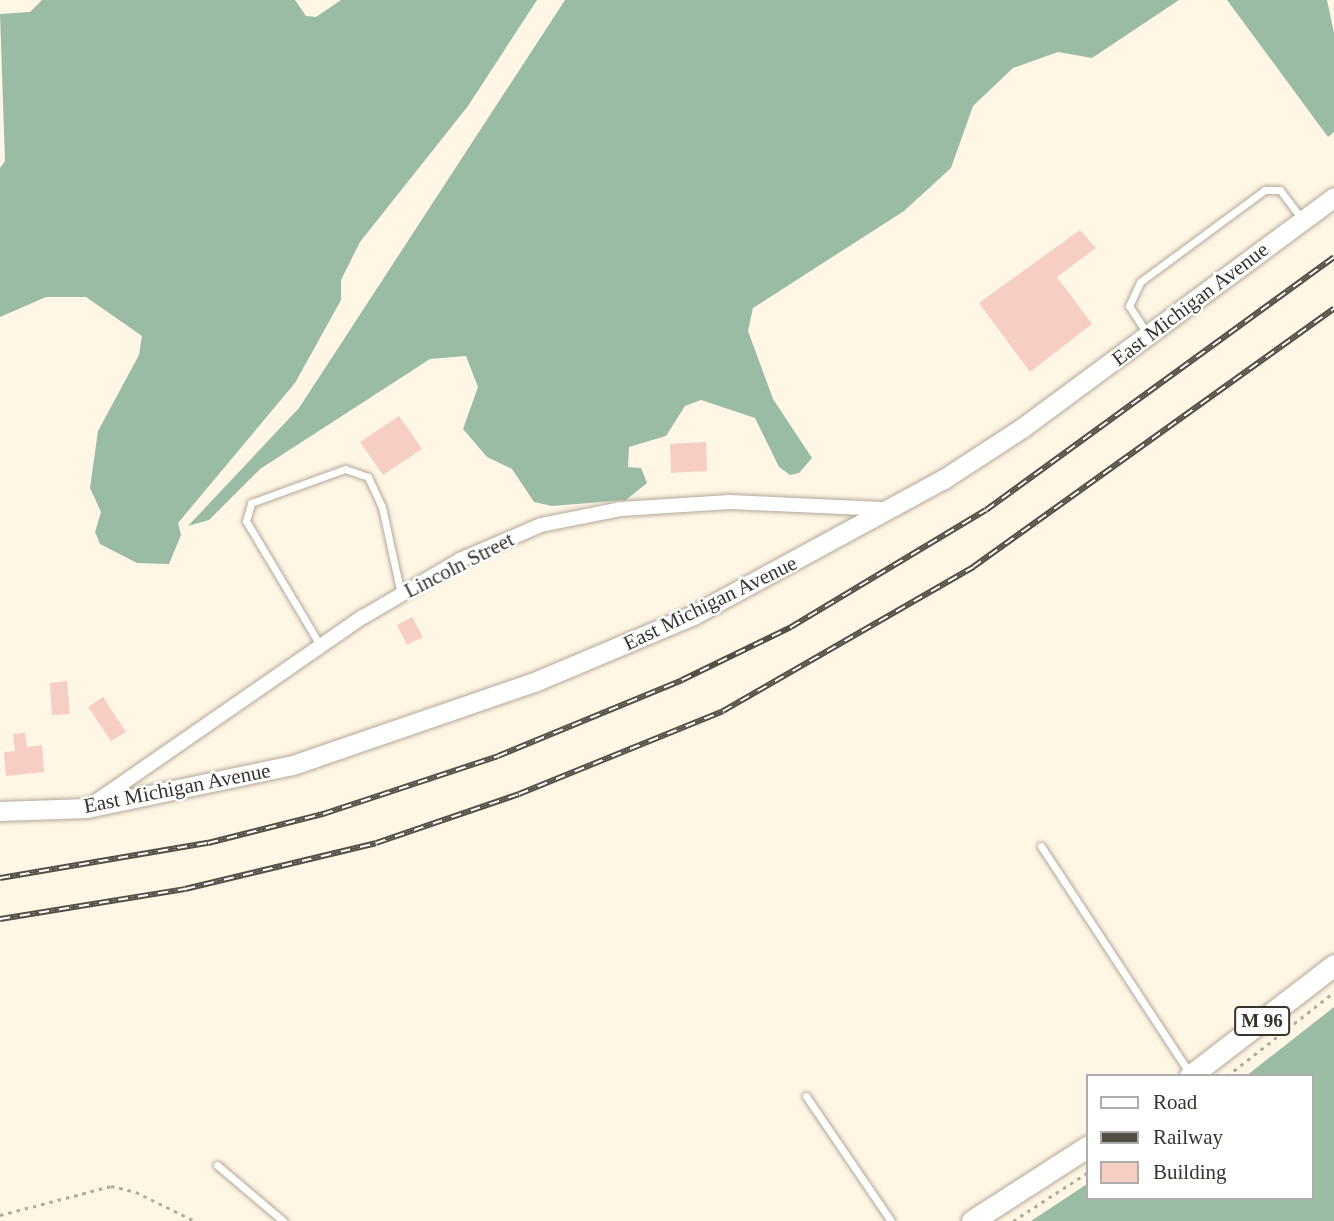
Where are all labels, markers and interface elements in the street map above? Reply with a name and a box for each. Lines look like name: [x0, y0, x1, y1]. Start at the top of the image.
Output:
street label: East Michigan Avenue: [1106, 236, 1274, 372]
street label: Lincoln Street: [400, 527, 518, 603]
street label: East Michigan Avenue: [619, 550, 801, 656]
street label: East Michigan Avenue: [81, 757, 273, 819]
road number: M 96: [1234, 1006, 1290, 1036]
legend: [1086, 1074, 1313, 1200]
text: Road: [1153, 1090, 1197, 1114]
text: Railway: [1153, 1125, 1223, 1149]
text: Building: [1153, 1160, 1227, 1184]

